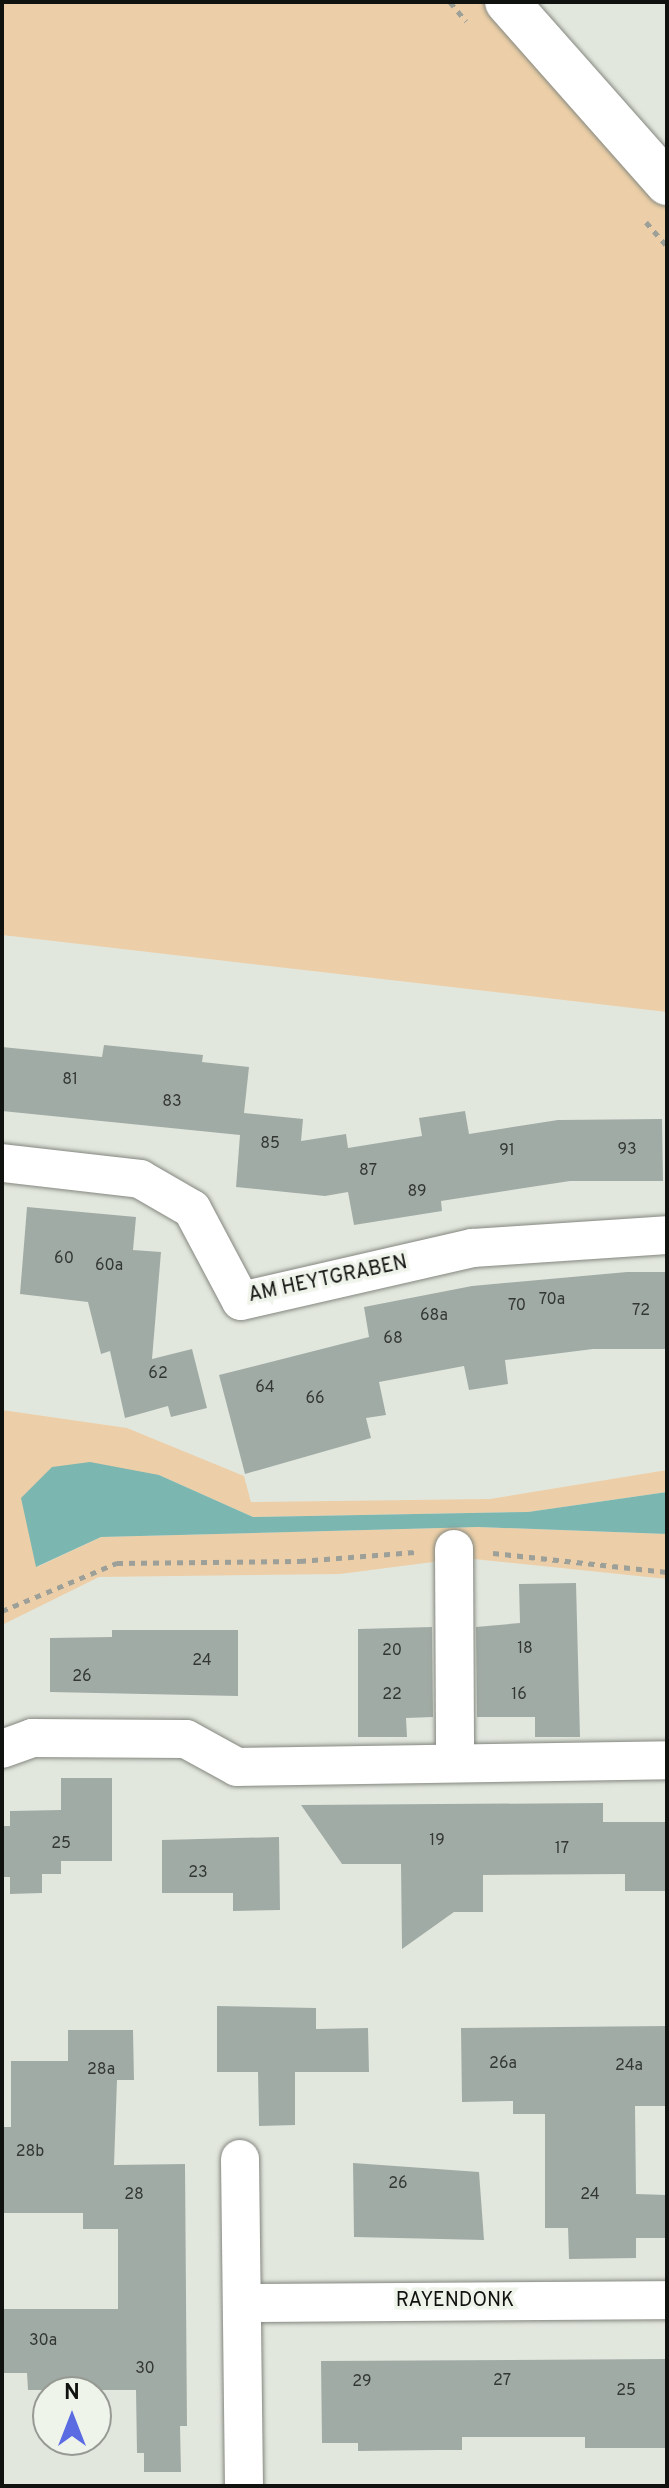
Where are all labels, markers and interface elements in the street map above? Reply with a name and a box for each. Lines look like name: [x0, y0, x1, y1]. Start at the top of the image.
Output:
house number: 81: [62, 1070, 78, 1090]
house number: 83: [162, 1092, 182, 1112]
house number: 85: [260, 1134, 280, 1154]
house number: 93: [617, 1140, 637, 1160]
house number: 91: [499, 1141, 515, 1161]
house number: 87: [359, 1161, 377, 1181]
house number: 89: [407, 1182, 427, 1202]
house number: 60: [54, 1249, 74, 1269]
street label: AM HEYTGRABEN: [246, 1251, 410, 1309]
house number: 60a: [95, 1256, 123, 1276]
house number: 70a: [539, 1290, 565, 1310]
house number: 70: [508, 1296, 526, 1316]
house number: 72: [632, 1301, 650, 1321]
house number: 68a: [420, 1306, 448, 1326]
house number: 68: [383, 1329, 403, 1349]
house number: 62: [148, 1364, 168, 1384]
house number: 64: [255, 1378, 275, 1398]
house number: 66: [305, 1389, 325, 1409]
house number: 18: [517, 1639, 533, 1659]
house number: 20: [382, 1641, 402, 1661]
house number: 24: [192, 1651, 212, 1671]
house number: 26: [72, 1667, 92, 1687]
house number: 22: [382, 1685, 402, 1705]
house number: 16: [511, 1685, 527, 1705]
house number: 19: [429, 1831, 445, 1851]
house number: 25: [51, 1834, 71, 1854]
house number: 17: [555, 1839, 569, 1859]
house number: 23: [188, 1863, 208, 1883]
house number: 26a: [489, 2054, 517, 2074]
house number: 24a: [615, 2056, 643, 2076]
house number: 28a: [87, 2060, 115, 2080]
house number: 28b: [16, 2142, 44, 2162]
house number: 26: [388, 2174, 408, 2194]
house number: 28: [124, 2185, 144, 2205]
house number: 24: [580, 2185, 600, 2205]
street label: RAYENDONK: [396, 2289, 514, 2313]
house number: 30a: [29, 2331, 57, 2351]
house number: 30: [135, 2359, 155, 2379]
house number: 27: [493, 2371, 511, 2391]
house number: 29: [352, 2372, 372, 2392]
north arrow: [32, 2376, 112, 2456]
text: N: [64, 2380, 80, 2407]
house number: 25: [616, 2381, 636, 2401]

